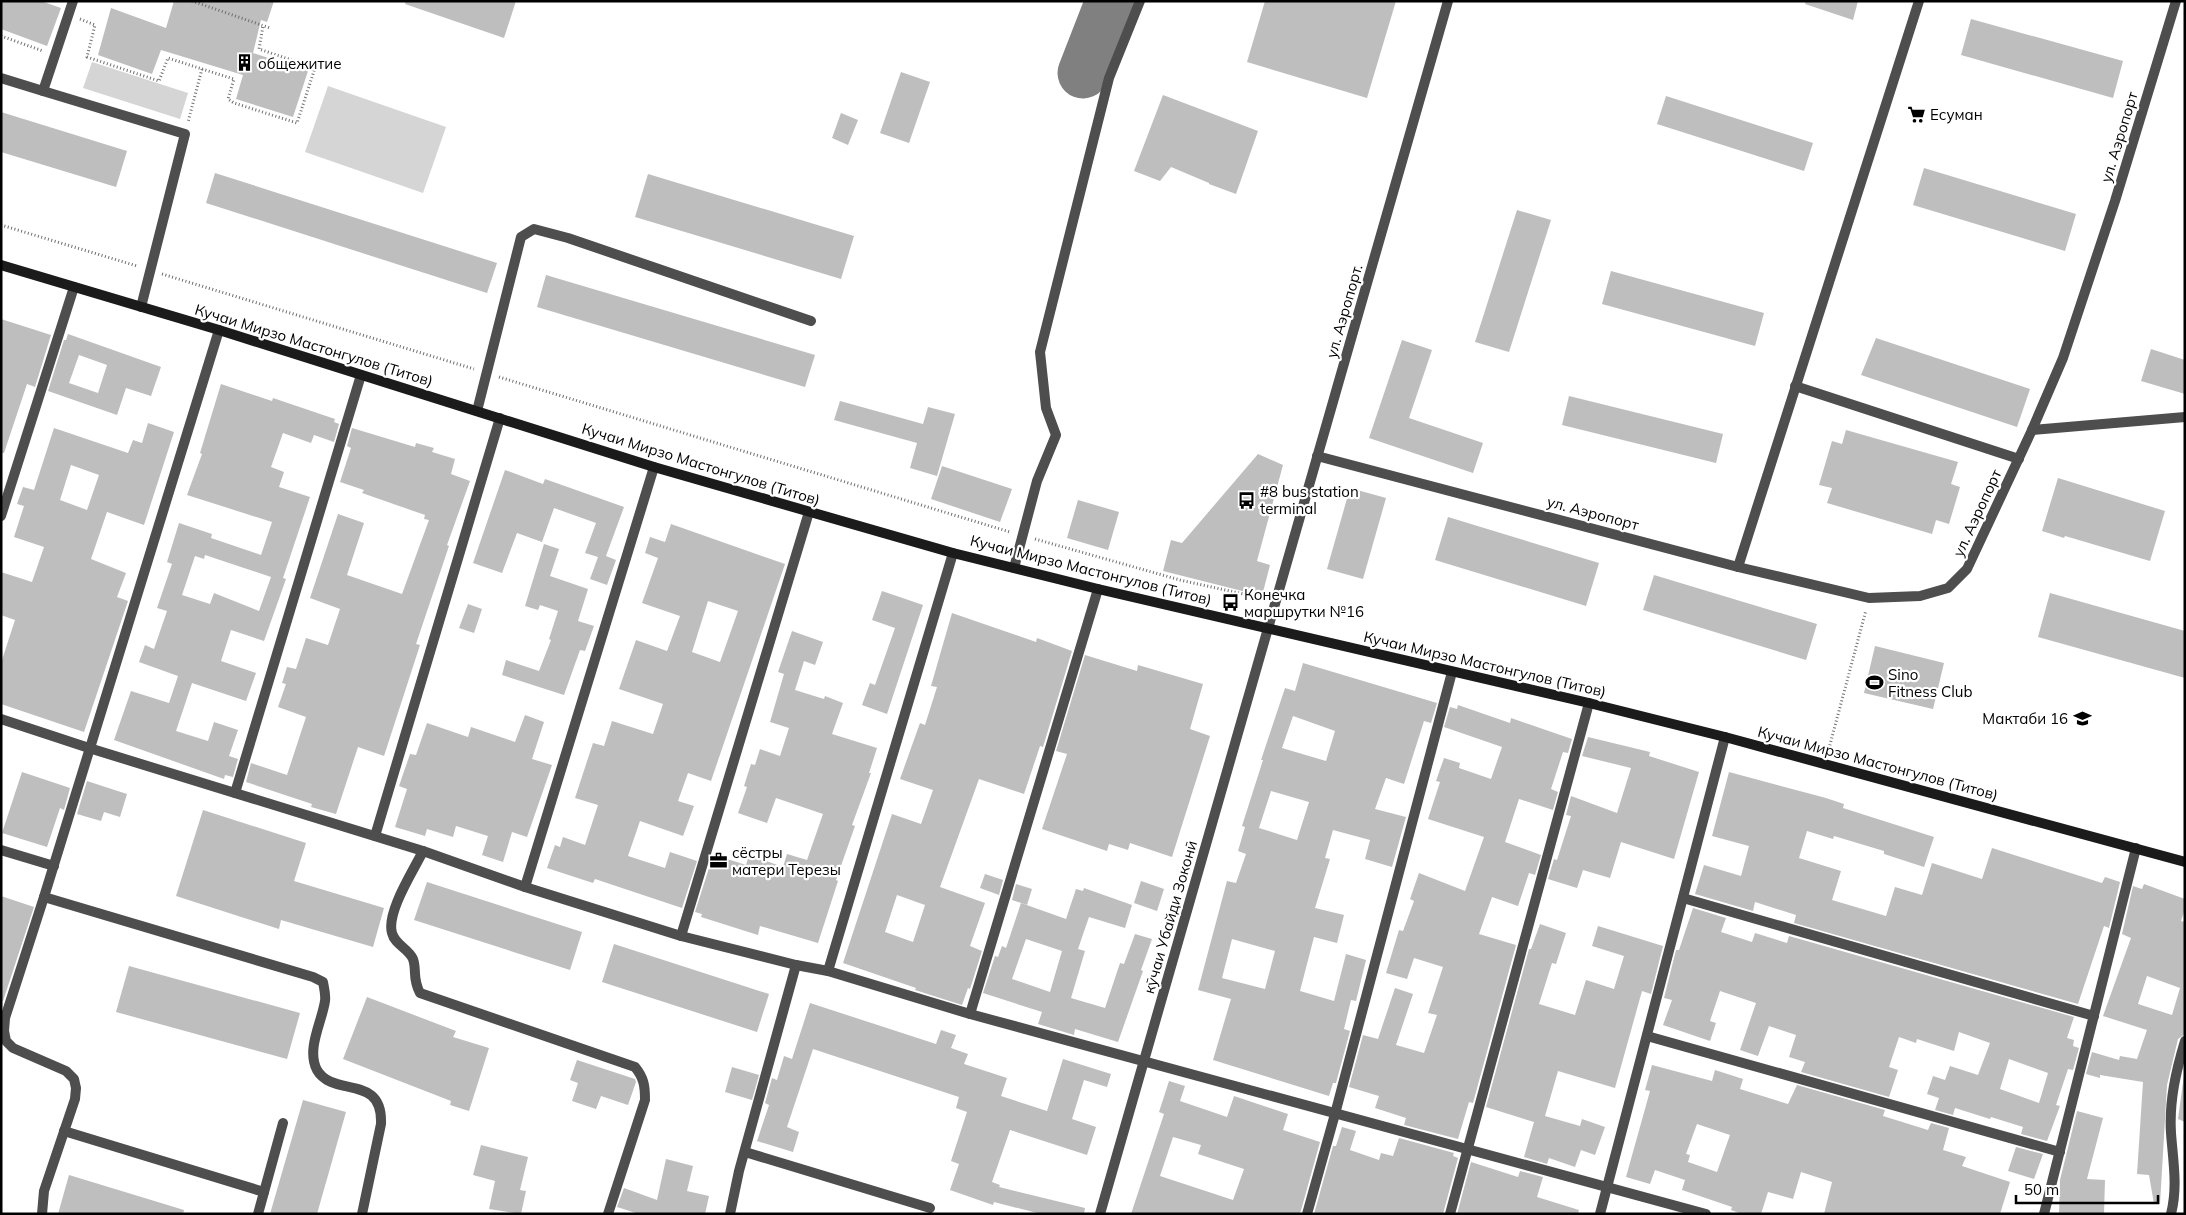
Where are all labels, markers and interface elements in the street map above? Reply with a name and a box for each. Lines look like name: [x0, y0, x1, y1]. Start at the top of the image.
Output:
building icon: общежитие: [234, 53, 254, 73]
place label: общежитие: [258, 54, 342, 73]
street label: ул. Аэропорт: [2096, 89, 2142, 185]
supermarket icon: Есуман: [1906, 104, 1926, 124]
place label: Есуман: [1930, 105, 1983, 124]
street label: ул. Аэропорт.: [1322, 262, 1366, 360]
street label: Кучаи Мирзо Мастонгулов (Титов): [193, 300, 435, 390]
street label: Кучаи Мирзо Мастонгулов (Титов): [580, 419, 822, 509]
street label: ул. Аэропорт: [1949, 466, 2006, 560]
place label: #8 bus station terminal: [1260, 482, 1359, 518]
bus stop icon: #8 bus station terminal: [1236, 490, 1256, 510]
street label: ул. Аэропорт: [1545, 492, 1641, 534]
street label: Кучаи Мирзо Мастонгулов (Титов): [968, 531, 1214, 609]
place label: Конечка маршрутки №16: [1244, 585, 1364, 621]
bus stop icon: Конечка маршрутки №16: [1220, 593, 1240, 613]
street label: Кучаи Мирзо Мастонгулов (Титов): [1362, 627, 1608, 701]
place label: Sino Fitness Club: [1888, 665, 1972, 701]
sports icon: Sino Fitness Club: [1864, 673, 1884, 693]
school or university icon: Мактаби 16: [2072, 708, 2092, 728]
place label: Мактаби 16: [1982, 709, 2068, 728]
street label: Кучаи Мирзо Мастонгулов (Титов): [1756, 722, 2000, 804]
street label: кӯчаи Убайди Зоконӣ: [1139, 838, 1201, 996]
place label: сёстры матери Терезы: [732, 843, 841, 879]
office icon: сёстры матери Терезы: [708, 851, 728, 871]
scale bar: [2016, 1172, 2158, 1204]
text: 50 m: [2024, 1180, 2059, 1199]

